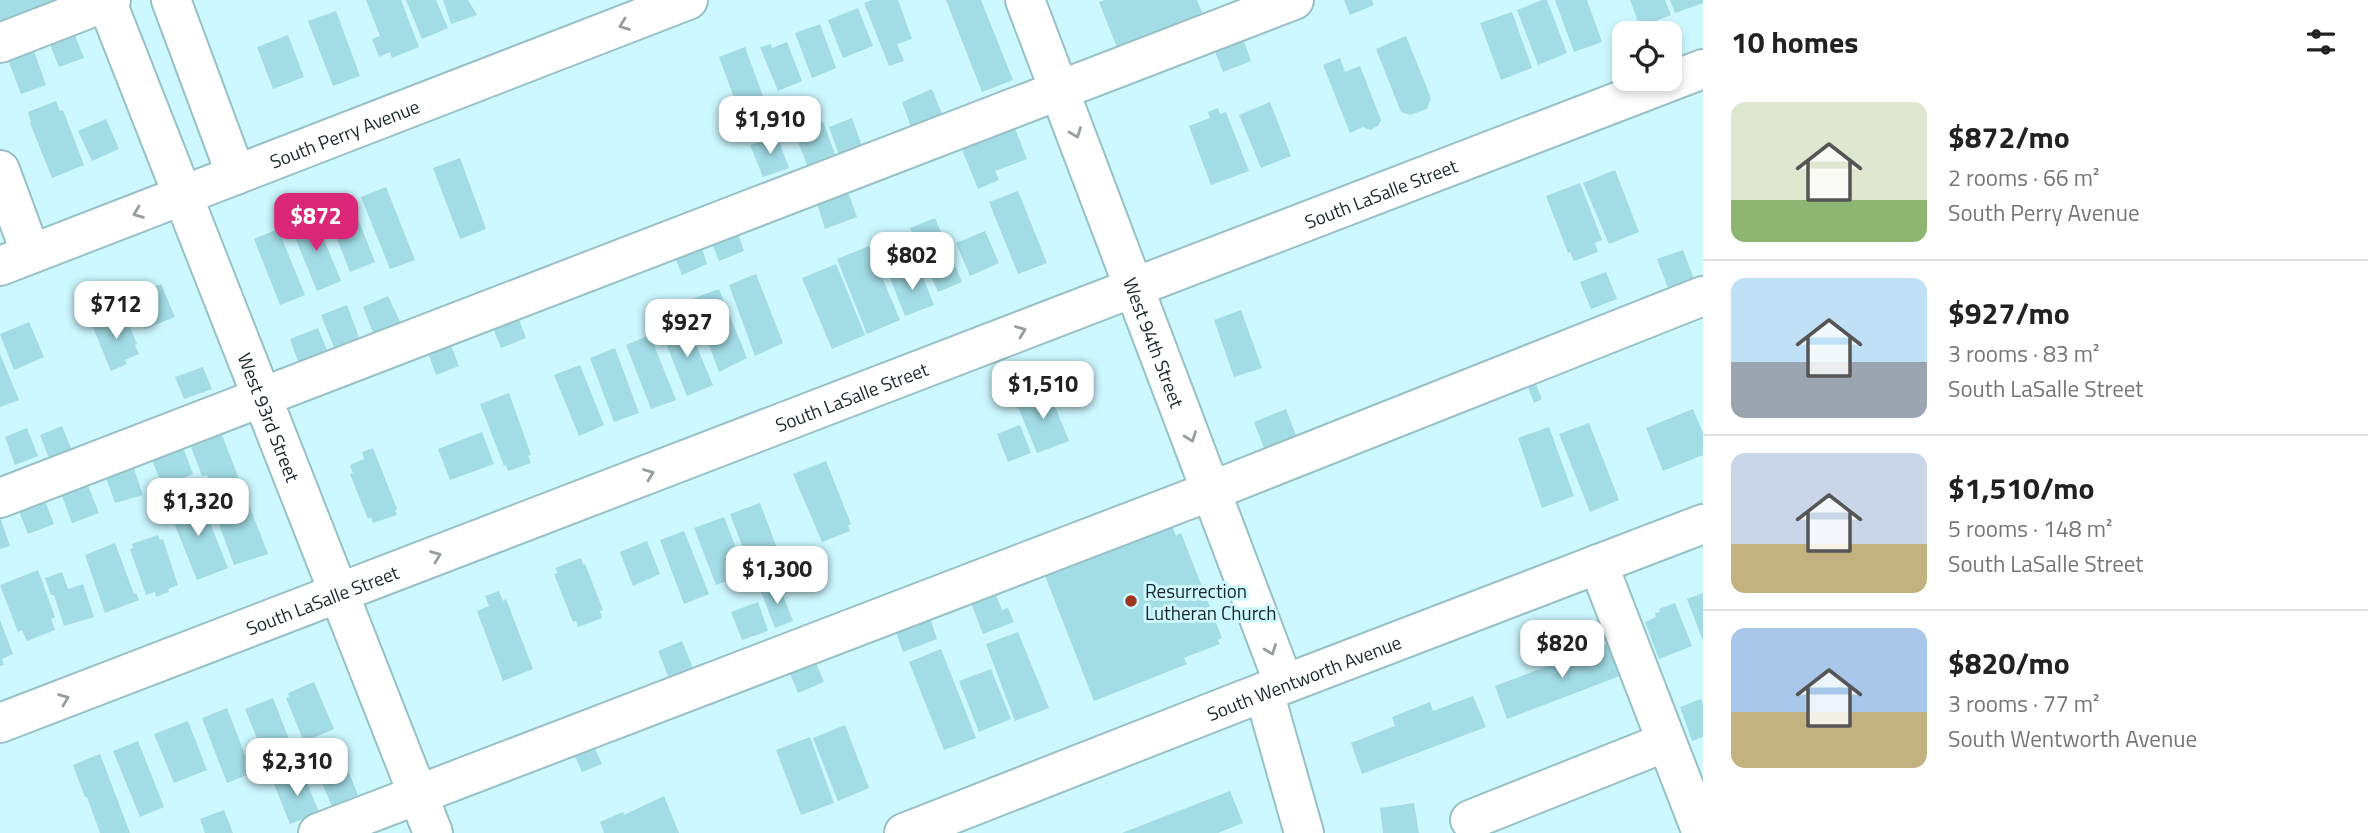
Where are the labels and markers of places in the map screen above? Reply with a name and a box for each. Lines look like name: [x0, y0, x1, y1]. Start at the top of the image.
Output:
pin: $1,910: [713, 96, 827, 156]
pin: $872: [275, 194, 357, 253]
pin: $802: [871, 232, 953, 292]
pin: $712: [75, 282, 157, 341]
pin: $927: [646, 300, 728, 359]
pin: $1,510: [986, 362, 1100, 421]
pin: $1,320: [141, 478, 255, 538]
pin: $1,300: [720, 546, 834, 606]
place label: Resurrection Lutheran Church: [1145, 576, 1277, 627]
marker: Resurrection Lutheran Church: [1123, 593, 1139, 609]
pin: $820: [1521, 620, 1603, 680]
pin: $2,310: [240, 738, 354, 798]

